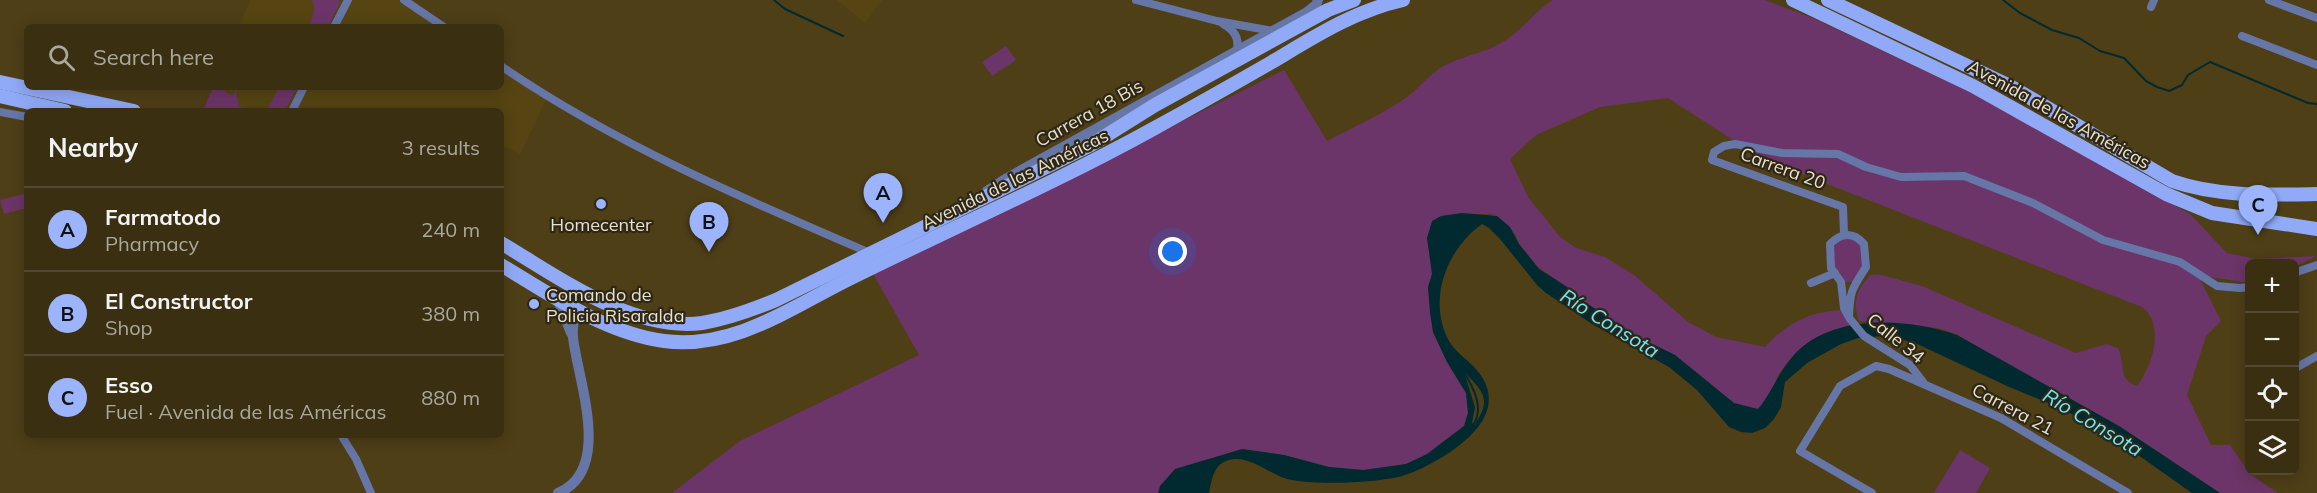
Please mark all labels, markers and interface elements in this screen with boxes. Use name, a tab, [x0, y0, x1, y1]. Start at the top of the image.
search box	[24, 24, 504, 90]
icon: search	[45, 41, 78, 74]
text: Search here	[93, 43, 214, 71]
street label: Avenida de las Américas	[1964, 54, 2154, 174]
street label: Carrera 18 Bis	[1031, 74, 1147, 152]
street label: Avenida de las Américas	[918, 124, 1112, 234]
text: Nearby	[48, 131, 138, 164]
text: 3 results	[402, 135, 480, 160]
street label: Carrera 20	[1737, 142, 1829, 194]
pin: A	[864, 174, 902, 223]
pin: C	[2238, 186, 2278, 235]
marker: Homecenter	[594, 197, 608, 211]
pin: B	[690, 202, 728, 252]
text: Farmatodo	[105, 203, 221, 231]
place label: Homecenter	[550, 213, 652, 236]
text: A	[60, 217, 75, 242]
text: 240 m	[421, 217, 480, 242]
text: Pharmacy	[105, 231, 199, 256]
your location	[1158, 237, 1187, 266]
map controls	[2245, 259, 2299, 475]
button: +	[2245, 259, 2299, 313]
place label: Comando de Policia Risaralda	[546, 283, 684, 327]
water label: Río Consota	[1556, 283, 1664, 363]
text: El Constructor	[105, 287, 253, 315]
marker: Comando de Policia Risaralda	[527, 297, 541, 311]
text: B	[61, 301, 74, 326]
text: 380 m	[421, 301, 480, 326]
street label: Calle 34	[1863, 308, 1930, 368]
button: −	[2245, 313, 2299, 367]
text: Shop	[105, 315, 153, 340]
button: locate	[2245, 367, 2299, 421]
text: Esso	[105, 371, 153, 399]
street label: Carrera 21	[1968, 378, 2058, 440]
water label: Río Consota	[2039, 383, 2147, 461]
text: C	[61, 385, 74, 410]
text: 880 m	[421, 385, 480, 410]
text: Fuel · Avenida de las Américas	[105, 399, 386, 424]
button: layers	[2245, 421, 2299, 475]

